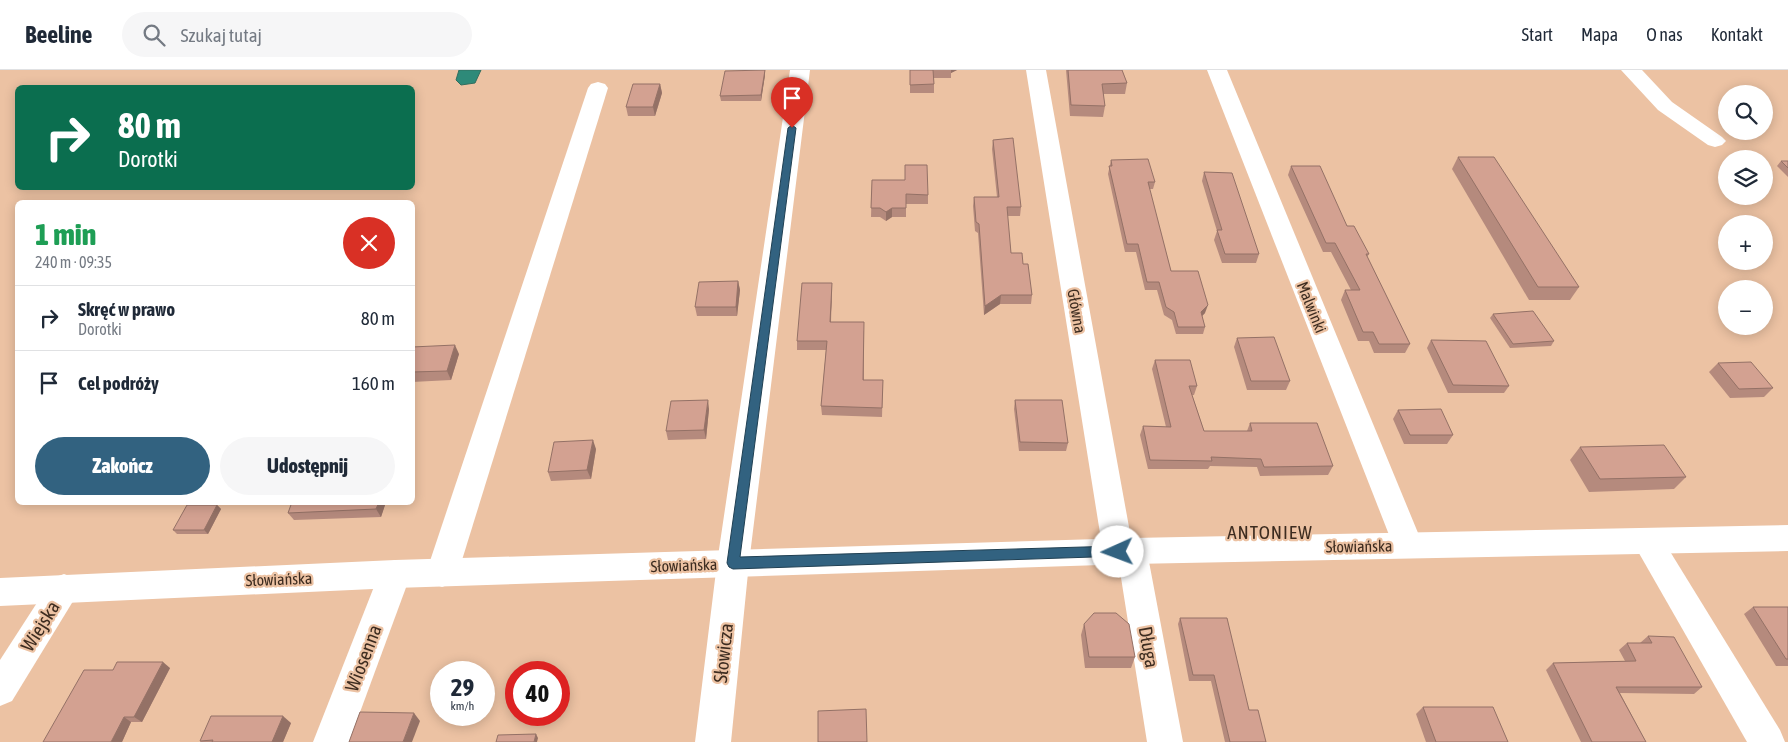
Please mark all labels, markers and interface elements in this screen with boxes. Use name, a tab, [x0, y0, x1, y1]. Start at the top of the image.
search box	[122, 12, 472, 57]
text: Beeline	[25, 21, 92, 48]
icon: search	[140, 21, 168, 49]
text: Szukaj tutaj	[180, 24, 262, 46]
text: Start	[1521, 24, 1553, 45]
text: Mapa	[1581, 24, 1618, 45]
text: O nas	[1646, 24, 1683, 45]
text: Kontakt	[1711, 24, 1763, 45]
pin	[771, 77, 813, 128]
icon: arrive	[778, 84, 806, 112]
map controls	[1718, 85, 1773, 335]
button: search	[1718, 85, 1773, 140]
icon: right	[35, 105, 100, 170]
text: 80 m	[118, 105, 181, 145]
text: Dorotki	[118, 146, 178, 172]
button: layers	[1718, 150, 1773, 205]
button: +	[1718, 215, 1773, 270]
text: 1 min	[35, 217, 96, 251]
button: close	[343, 217, 395, 269]
text: 240 m · 09:35	[35, 253, 112, 271]
street label: Malwinki	[1294, 279, 1330, 335]
button: −	[1718, 280, 1773, 335]
street label: Główna	[1064, 287, 1090, 335]
text: Skręć w prawo	[78, 298, 175, 320]
icon: right	[35, 304, 63, 332]
text: 80 m	[361, 307, 395, 329]
text: Dorotki	[78, 320, 122, 338]
icon: arrive	[35, 369, 63, 397]
text: Cel podróży	[78, 372, 159, 394]
text: 160 m	[352, 372, 395, 394]
button: Zakończ	[35, 437, 210, 495]
button: Udostępnij	[220, 437, 395, 495]
district label: ANTONIEW	[1227, 521, 1313, 543]
position arrow	[1091, 525, 1143, 577]
street label: Słowiańska	[1325, 536, 1393, 556]
street label: Słowiańska	[650, 555, 718, 575]
street label: Słowiańska	[245, 569, 313, 589]
street label: Wiejska	[16, 597, 64, 655]
street label: Wiosenna	[340, 622, 386, 694]
street label: Słowicza	[709, 622, 737, 684]
street label: Długa	[1135, 625, 1163, 669]
speed limit sign: 40	[505, 661, 570, 726]
text: 29	[451, 673, 474, 701]
text: km/h	[451, 699, 474, 713]

